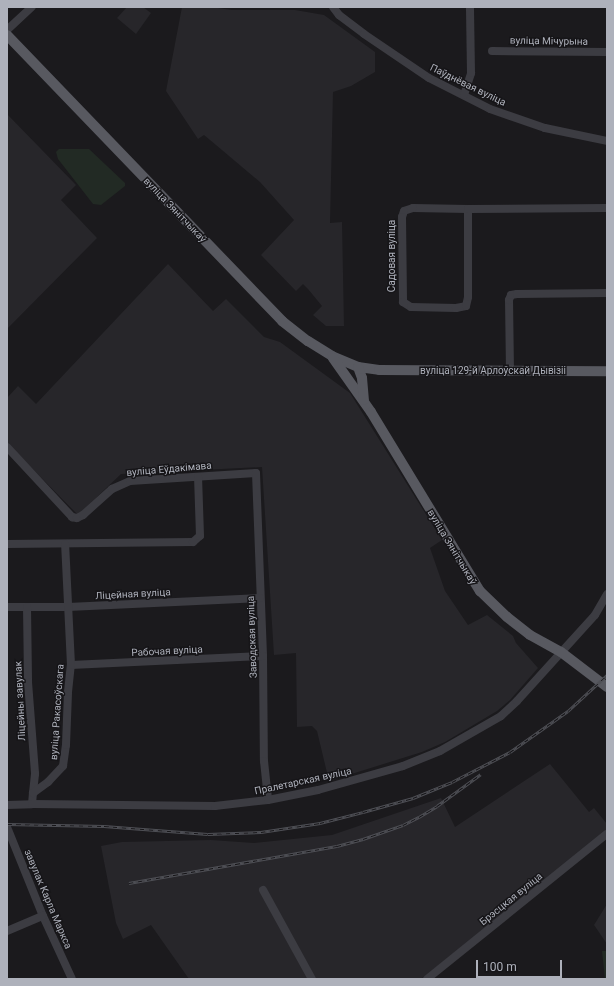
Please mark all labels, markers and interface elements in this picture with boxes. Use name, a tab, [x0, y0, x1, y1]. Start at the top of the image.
street label: вуліца Мічурына	[510, 34, 588, 48]
street label: Паўднёвая вуліца	[428, 61, 508, 109]
street label: вуліца Зянітчыкаў	[141, 175, 209, 245]
street label: Садовая вуліца	[386, 220, 398, 292]
street label: вуліца 129-й Арлоўскай Дывізіі	[420, 365, 566, 377]
street label: вуліца Еўдакімава	[126, 459, 212, 479]
street label: вуліца Зянітчыкаў	[425, 507, 479, 587]
street label: Ліцейная вуліца	[95, 586, 171, 602]
street label: Заводская вуліца	[245, 596, 259, 678]
street label: Рабочая вуліца	[131, 643, 203, 659]
street label: Ліцейны завулак	[12, 661, 28, 741]
street label: вуліца Ракасоўскага	[48, 664, 66, 760]
street label: Пралетарская вуліца	[253, 765, 353, 797]
street label: завулак Карла Маркса	[22, 848, 74, 950]
street label: Брэсцкая вуліца	[477, 870, 545, 928]
scale bar	[478, 952, 564, 978]
text: 100 m	[483, 960, 517, 974]

